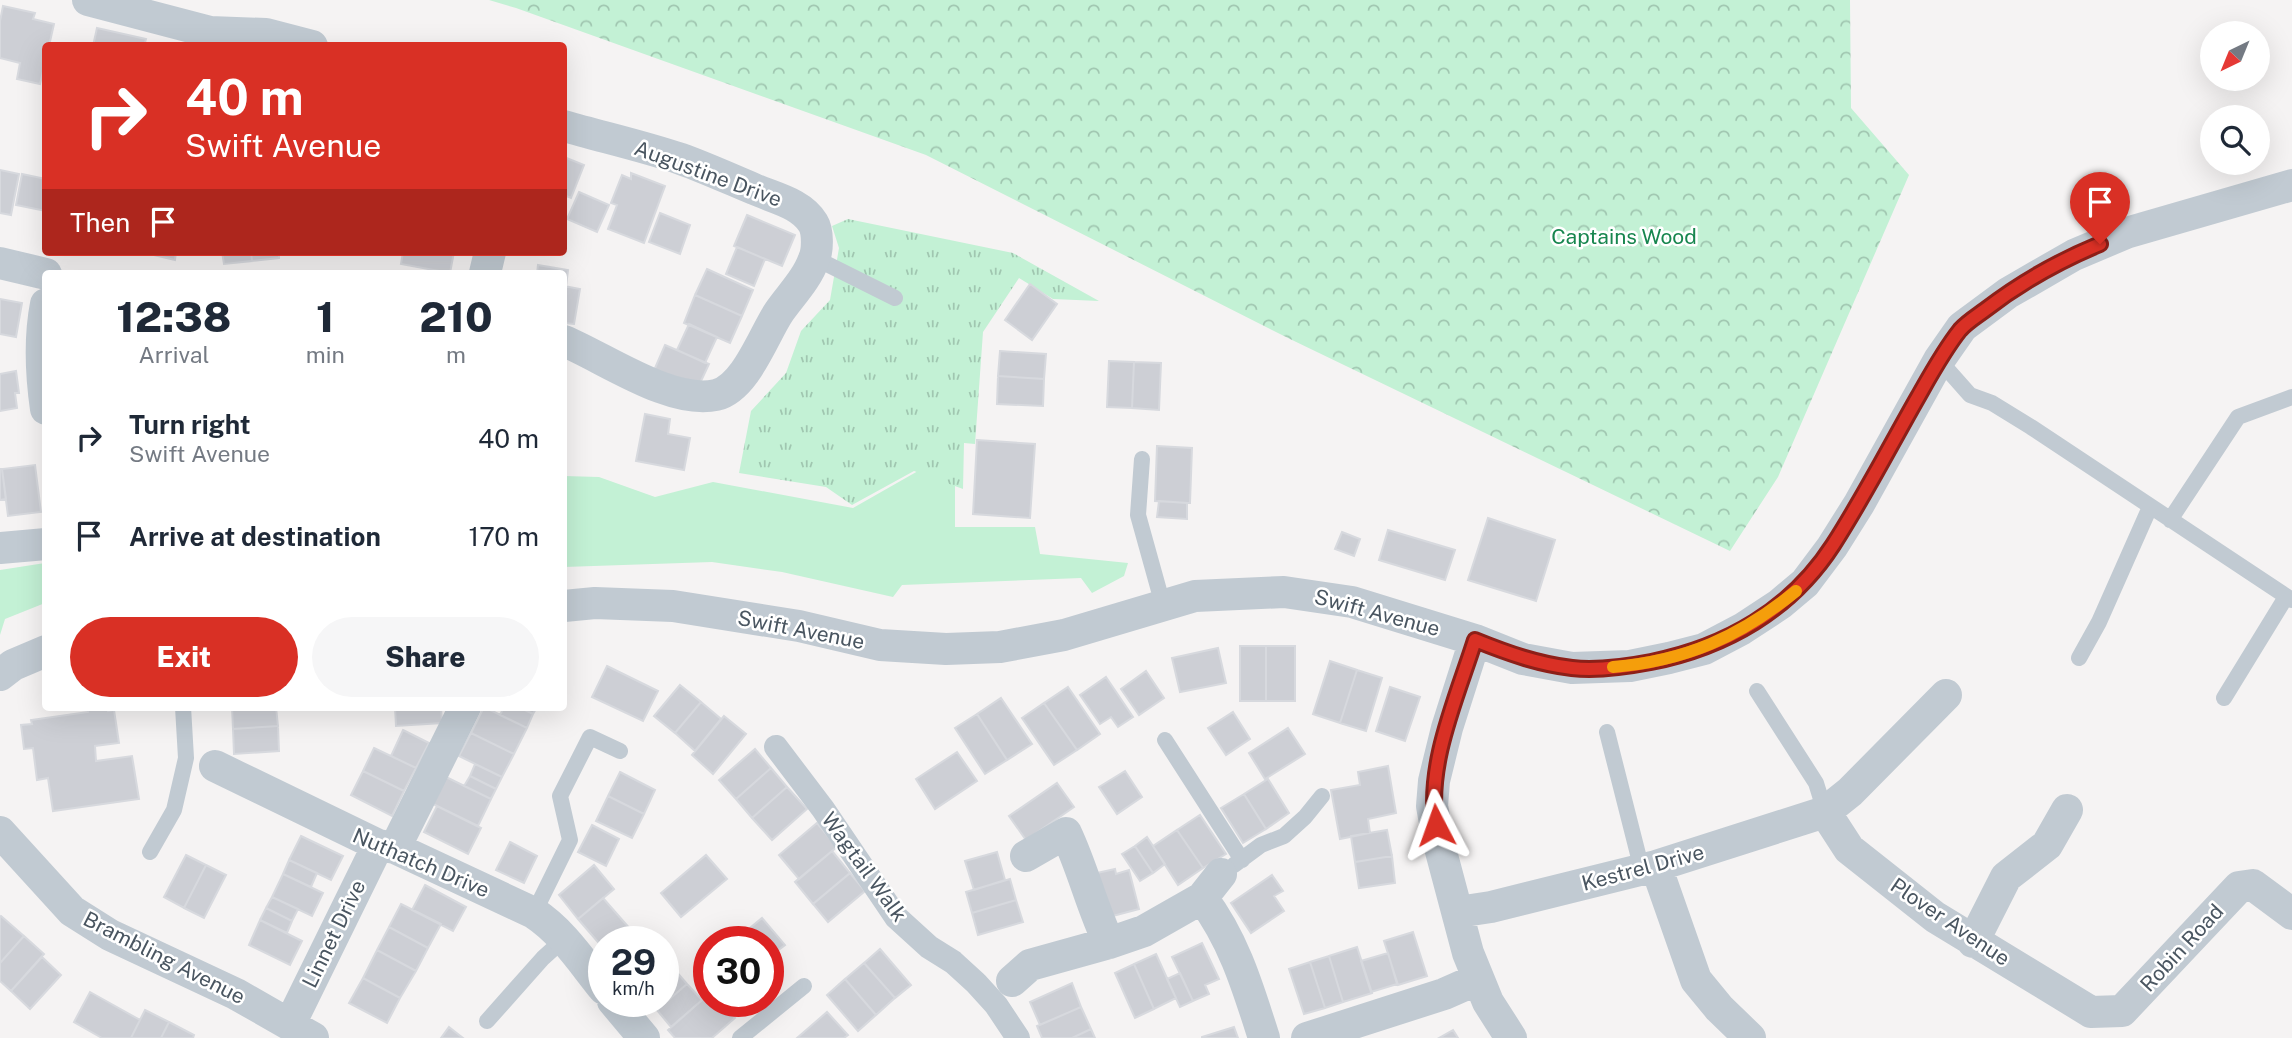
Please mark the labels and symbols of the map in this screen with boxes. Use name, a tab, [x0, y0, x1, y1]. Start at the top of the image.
north arrow	[2200, 21, 2270, 91]
street label: Augustine Drive	[631, 135, 785, 212]
pin	[2070, 172, 2130, 244]
park label: Captains Wood	[1551, 224, 1697, 249]
street label: Swift Avenue	[1312, 584, 1443, 641]
street label: Swift Avenue	[735, 605, 867, 654]
position arrow	[1399, 788, 1473, 862]
street label: Wagtail Walk	[816, 807, 912, 926]
street label: Nuthatch Drive	[349, 823, 493, 903]
street label: Kestrel Drive	[1579, 839, 1707, 896]
street label: Plover Avenue	[1886, 872, 2015, 971]
street label: Linnet Drive	[297, 876, 370, 992]
street label: Robin Road	[2135, 899, 2228, 997]
street label: Brambling Avenue	[79, 906, 249, 1009]
speed limit sign: 30	[693, 926, 784, 1017]

